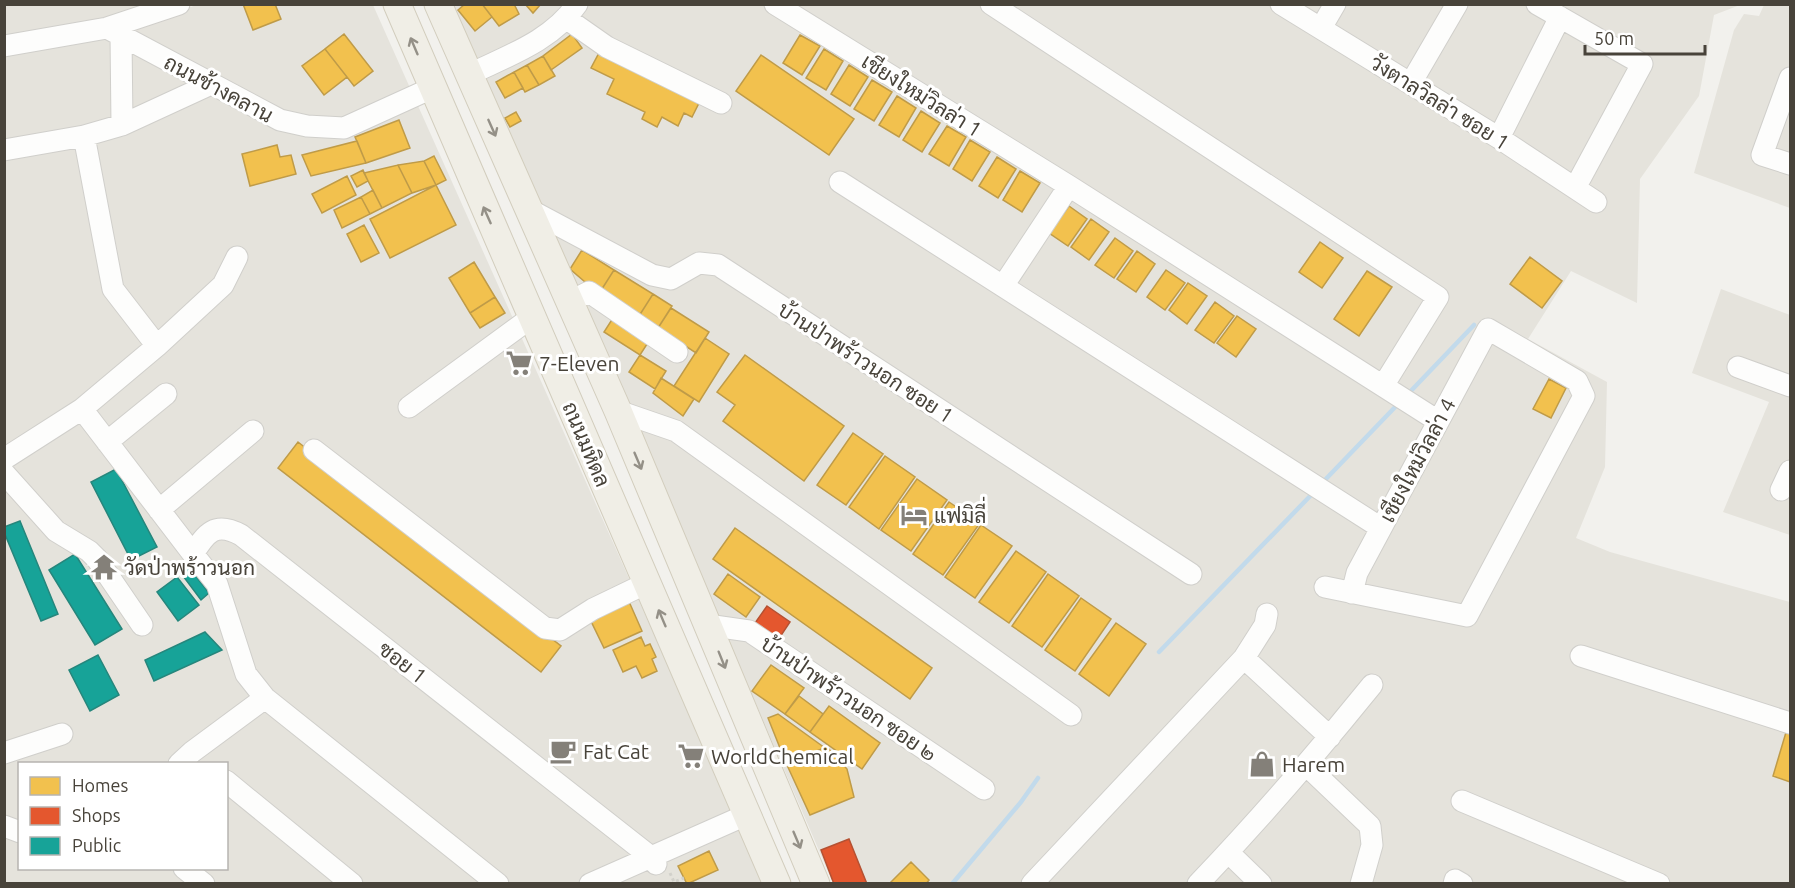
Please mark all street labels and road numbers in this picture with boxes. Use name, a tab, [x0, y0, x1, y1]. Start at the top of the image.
street label: ถนนช้างคลาน	[160, 49, 278, 127]
street label: เชียงใหม่วิลล่า 1	[858, 49, 986, 141]
street label: วังตาลวิลล่า ซอย 1	[1366, 50, 1514, 154]
street label: บ้านป่าพร้าวนอก ซอย 1	[774, 296, 958, 428]
street label: เชียงใหม่วิลล่า 4	[1374, 394, 1460, 526]
street label: ถนนมหิดล	[558, 398, 616, 490]
street label: บ้านป่าพร้าวนอก ซอย ๒	[757, 630, 941, 766]
street label: ซอย 1	[374, 636, 432, 688]

